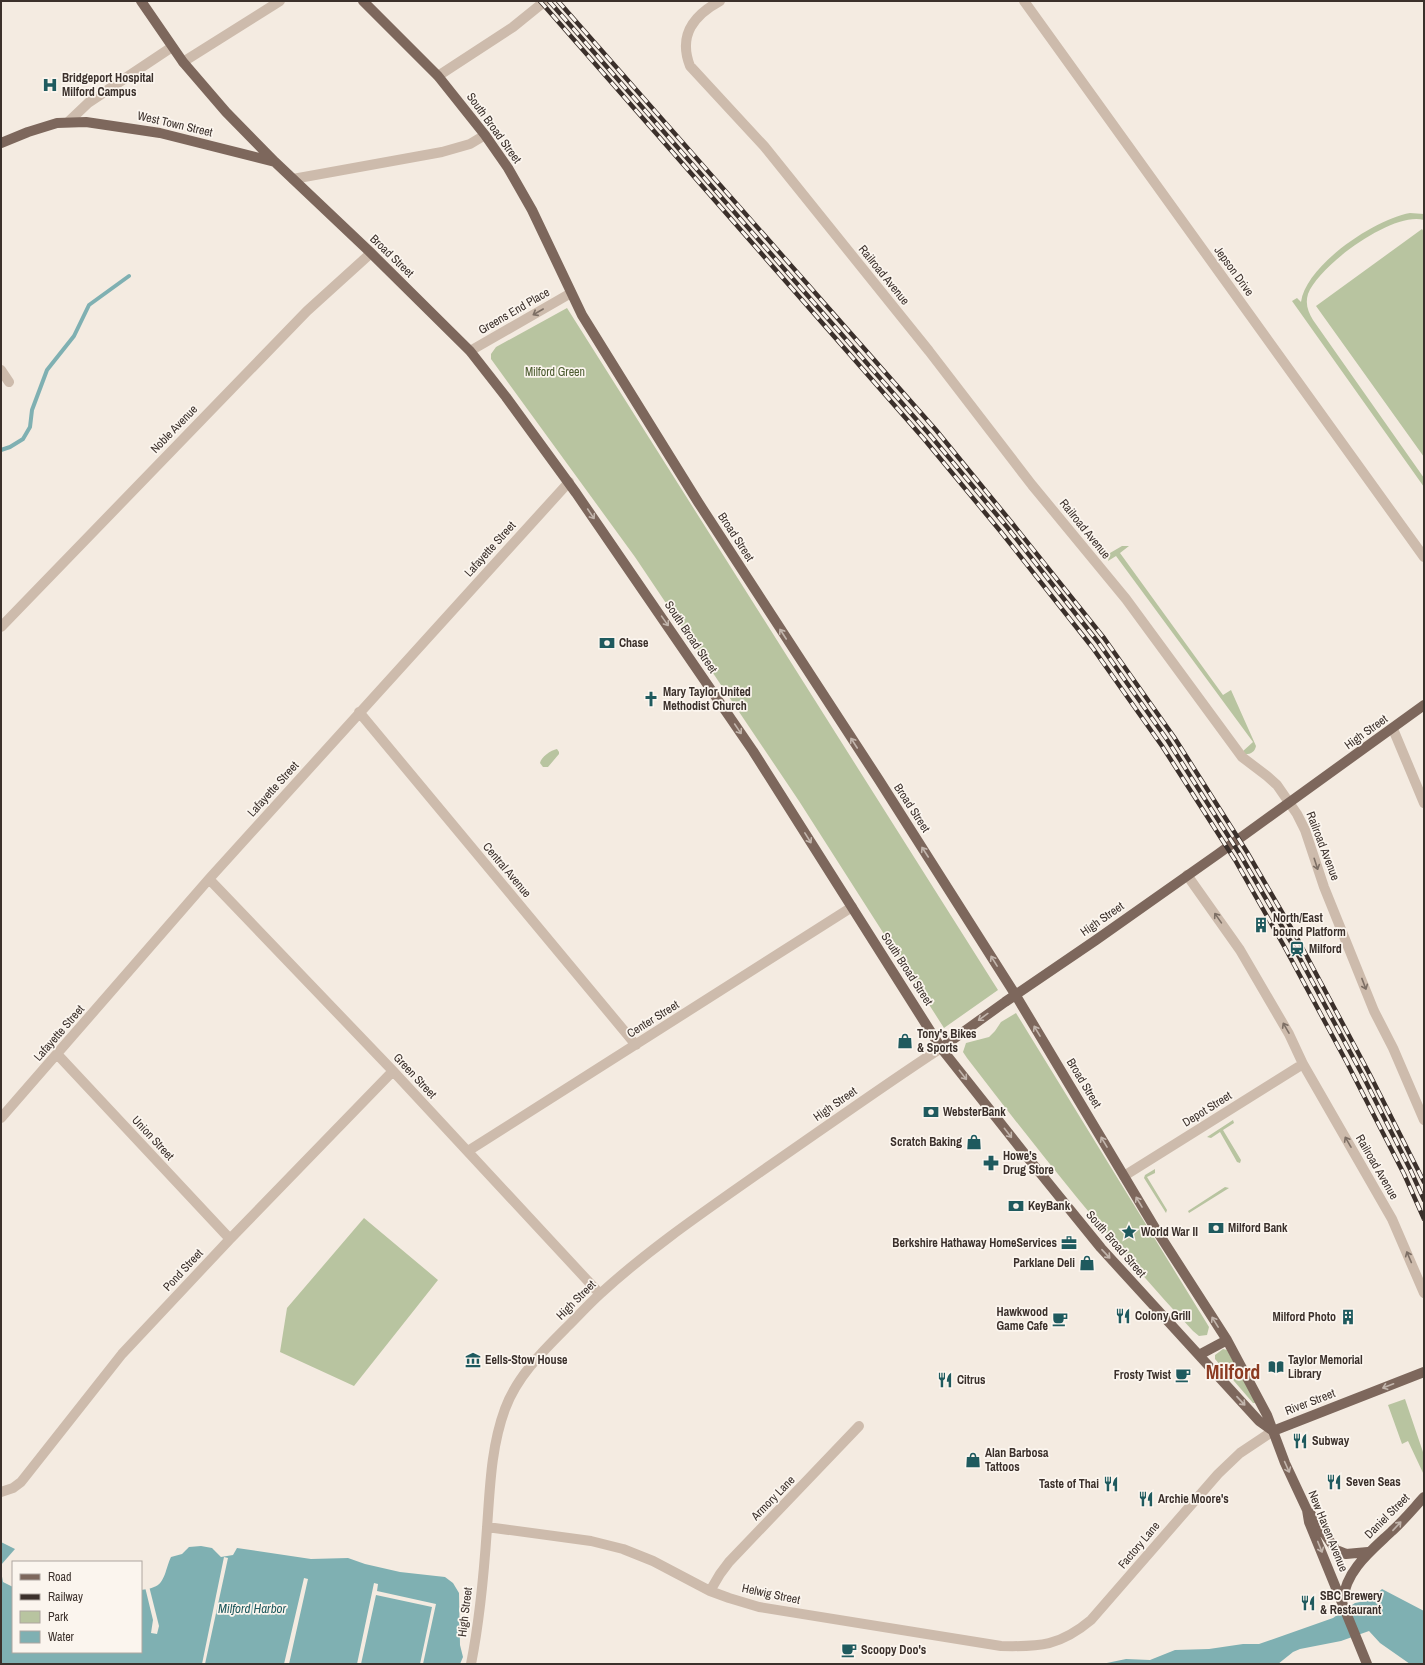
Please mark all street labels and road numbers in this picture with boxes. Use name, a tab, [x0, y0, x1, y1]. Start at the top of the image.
street label: South Broad Street	[463, 89, 525, 167]
street label: West Town Street	[136, 108, 214, 140]
street label: Broad Street	[367, 231, 418, 281]
street label: Railroad Avenue	[855, 242, 913, 308]
street label: Jepson Drive	[1210, 243, 1258, 299]
street label: Greens End Place	[475, 284, 553, 338]
street label: Noble Avenue	[147, 401, 201, 457]
street label: Railroad Avenue	[1056, 496, 1114, 562]
street label: Broad Street	[714, 509, 758, 565]
street label: Lafayette Street	[461, 518, 519, 580]
street label: South Broad Street	[661, 598, 721, 676]
street label: High Street	[1341, 711, 1391, 753]
street label: Lafayette Street	[244, 758, 302, 820]
street label: Broad Street	[890, 780, 934, 836]
street label: Railroad Avenue	[1303, 809, 1343, 883]
street label: Central Avenue	[479, 839, 535, 901]
street label: High Street	[1077, 898, 1127, 940]
street label: South Broad Street	[877, 930, 937, 1009]
street label: Center Street	[624, 997, 682, 1041]
street label: Lafayette Street	[30, 1001, 88, 1064]
street label: Green Street	[390, 1050, 440, 1102]
street label: Broad Street	[1063, 1055, 1105, 1111]
street label: High Street	[810, 1083, 860, 1125]
street label: Depot Street	[1179, 1087, 1235, 1130]
street label: Union Street	[128, 1112, 178, 1164]
street label: Railroad Avenue	[1352, 1132, 1402, 1202]
street label: South Broad Street	[1083, 1207, 1150, 1281]
street label: Pond Street	[159, 1245, 207, 1294]
street label: High Street	[553, 1277, 599, 1323]
street label: River Street	[1283, 1385, 1338, 1419]
street label: Armory Lane	[747, 1472, 798, 1525]
street label: New Haven Avenue	[1304, 1488, 1352, 1574]
street label: Daniel Street	[1361, 1490, 1413, 1542]
street label: Factory Lane	[1115, 1518, 1163, 1572]
street label: Helwig Street	[740, 1580, 802, 1608]
street label: High Street	[454, 1586, 476, 1638]

